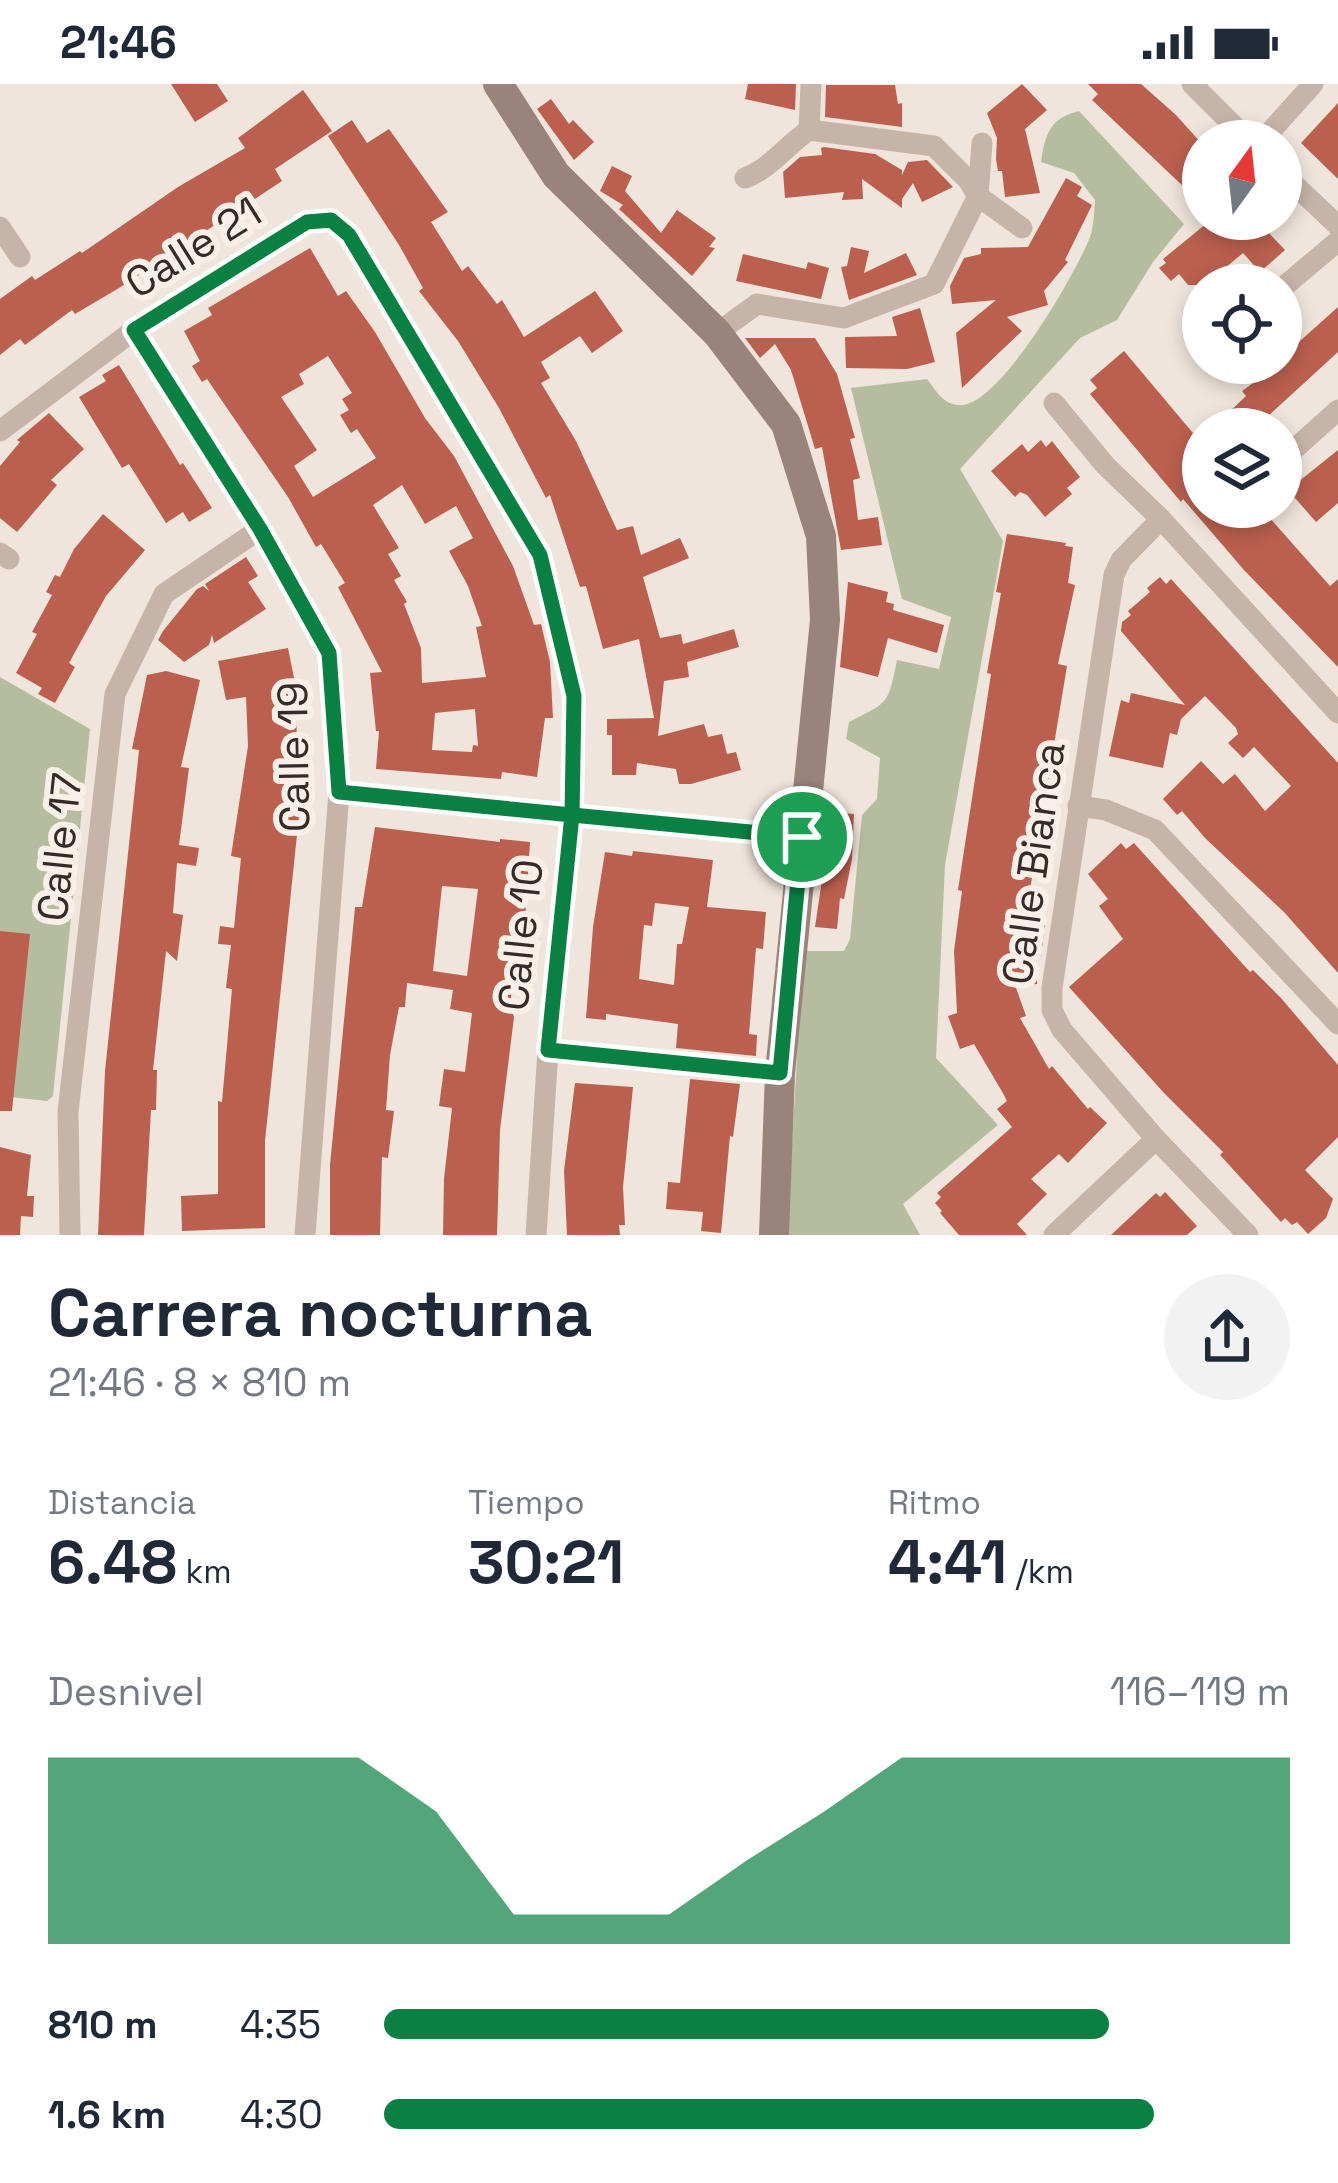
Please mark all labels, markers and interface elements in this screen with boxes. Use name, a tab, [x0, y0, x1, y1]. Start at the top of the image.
text: 21:46	[60, 14, 177, 71]
north arrow	[1182, 120, 1302, 240]
map controls	[1182, 120, 1302, 528]
street label: Calle 21	[116, 185, 271, 310]
button: locate	[1182, 264, 1302, 384]
button: layers	[1182, 408, 1302, 528]
street label: Calle 19	[266, 681, 321, 833]
street label: Calle Bianca	[990, 738, 1077, 988]
street label: Calle 17	[25, 770, 94, 924]
pin	[751, 786, 853, 888]
icon: arrive	[769, 804, 835, 870]
street label: Calle 10	[486, 857, 555, 1013]
text: Carrera nocturna	[48, 1271, 592, 1355]
button: share	[1164, 1274, 1290, 1400]
text: 21:46 · 8 × 810 m	[48, 1358, 351, 1407]
text: Distancia	[48, 1482, 196, 1524]
text: Tiempo	[468, 1482, 585, 1524]
text: Ritmo	[888, 1482, 981, 1524]
text: 6.48	[48, 1524, 177, 1601]
text: 30:21	[468, 1524, 624, 1601]
text: 4:41	[888, 1524, 1007, 1601]
text: km	[177, 1551, 232, 1593]
text: /km	[1007, 1551, 1074, 1593]
text: Desnivel	[48, 1667, 204, 1716]
text: 116–119 m	[1110, 1667, 1290, 1716]
text: 810 m	[48, 2000, 158, 2049]
text: 4:35	[240, 2000, 321, 2049]
text: 1.6 km	[48, 2090, 166, 2139]
text: 4:30	[240, 2090, 323, 2139]

